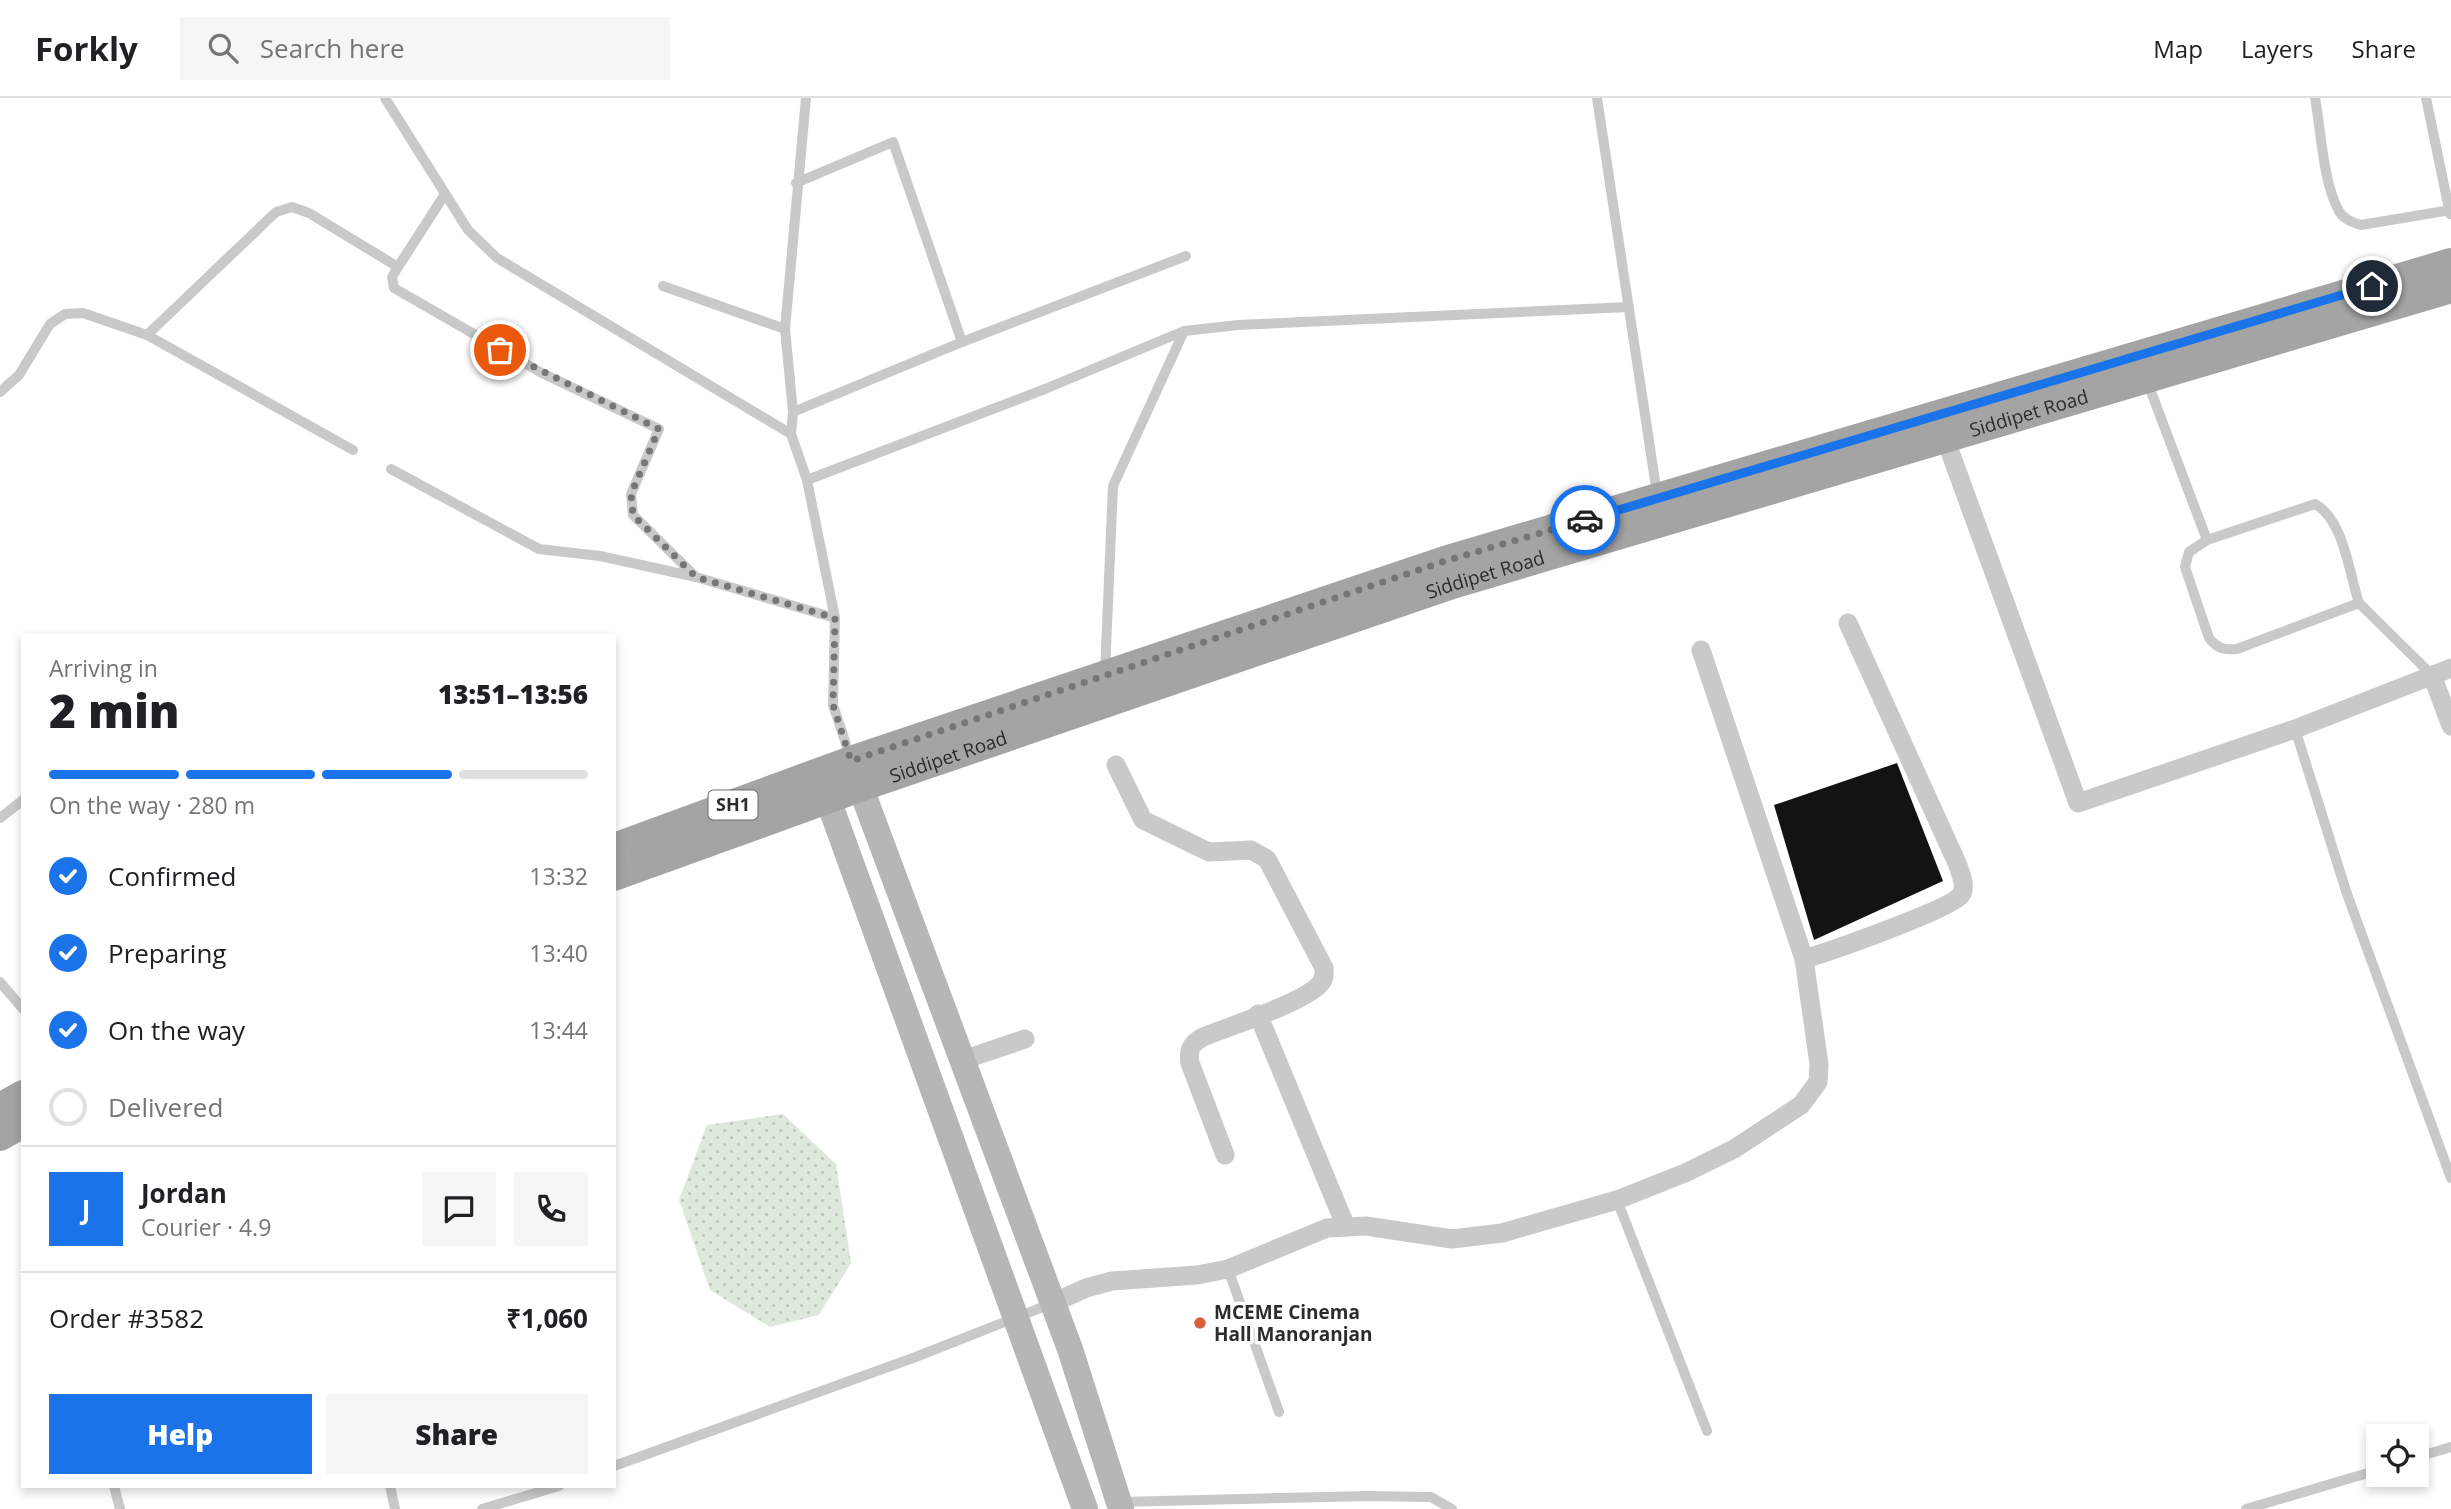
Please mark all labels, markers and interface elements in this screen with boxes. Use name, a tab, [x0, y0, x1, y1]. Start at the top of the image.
search box	[180, 17, 670, 80]
text: Forkly	[35, 26, 138, 71]
icon: search	[204, 29, 242, 67]
text: Search here	[260, 30, 405, 66]
text: Map	[2153, 32, 2203, 65]
text: Layers	[2241, 32, 2314, 65]
text: Share	[2352, 32, 2416, 65]
pin	[2342, 256, 2402, 316]
icon: home	[2353, 267, 2391, 305]
pin	[470, 320, 530, 380]
icon: bag	[481, 331, 519, 369]
street label: Siddipet Road	[1966, 383, 2091, 443]
courier	[1550, 485, 1620, 555]
icon: car	[1566, 501, 1604, 539]
street label: Siddipet Road	[1422, 544, 1548, 605]
text: Arriving in	[49, 652, 158, 684]
text: 13:51–13:56	[438, 676, 588, 712]
text: 2 min	[49, 679, 180, 741]
street label: Siddipet Road	[886, 725, 1011, 789]
text: On the way · 280 m	[49, 789, 255, 821]
road number: SH1	[708, 790, 758, 820]
icon: check	[49, 857, 87, 895]
text: Confirmed	[108, 858, 236, 894]
text: 13:32	[529, 860, 588, 892]
icon: check	[49, 934, 87, 972]
text: Preparing	[108, 935, 226, 971]
text: 13:40	[529, 937, 588, 969]
icon: check	[49, 1011, 87, 1049]
text: On the way	[108, 1012, 245, 1048]
text: 13:44	[529, 1014, 588, 1046]
text: Delivered	[108, 1089, 223, 1125]
button: chat	[422, 1172, 496, 1246]
button: phone	[514, 1172, 588, 1246]
text: Jordan	[141, 1175, 227, 1211]
text: J	[82, 1191, 90, 1227]
text: Courier · 4.9	[141, 1211, 271, 1243]
place label: MCEME Cinema Hall Manoranjan	[1214, 1299, 1373, 1347]
text: Order #3582	[49, 1300, 204, 1336]
text: ₹1,060	[506, 1300, 588, 1336]
marker: MCEME Cinema Hall Manoranjan	[1192, 1315, 1208, 1331]
button: Help	[49, 1394, 312, 1474]
button: Share	[326, 1394, 588, 1474]
map controls	[2366, 1424, 2429, 1487]
button: locate	[2366, 1424, 2429, 1487]

